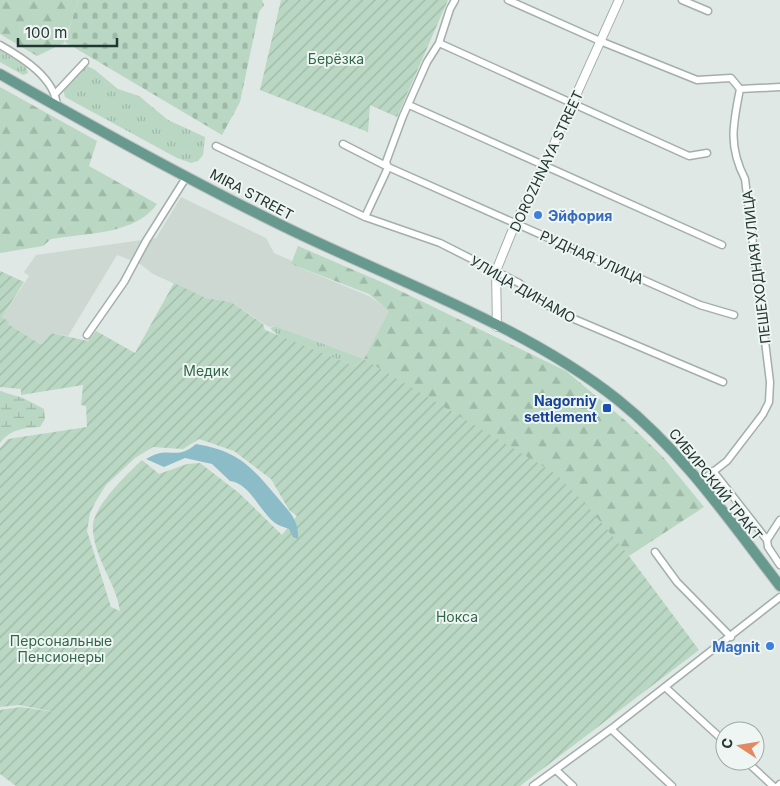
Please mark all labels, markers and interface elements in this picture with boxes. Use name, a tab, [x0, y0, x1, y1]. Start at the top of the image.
scale bar	[18, 15, 116, 47]
text: 100 m	[25, 23, 67, 42]
park label: Берёзка	[308, 50, 364, 67]
street label: DOROZHNAYA STREET	[506, 88, 586, 234]
street label: MIRA STREET	[207, 165, 297, 223]
street label: ПЕШЕХОДНАЯ УЛИЦА	[738, 189, 774, 345]
place label: Эйфория	[548, 207, 612, 224]
marker: Эйфория	[532, 209, 544, 221]
street label: РУДНАЯ УЛИЦА	[537, 226, 647, 288]
street label: УЛИЦА ДИНАМО	[467, 252, 579, 326]
park label: Медик	[183, 362, 229, 379]
place label: Nagorniy settlement	[524, 392, 598, 425]
marker: Nagorniy settlement	[601, 402, 613, 414]
street label: СИБИРСКИЙ ТРАКТ	[666, 424, 767, 543]
park label: Нокса	[436, 608, 478, 625]
park label: Персональные Пенсионеры	[10, 632, 112, 665]
place label: Magnit	[712, 638, 760, 655]
marker: Magnit	[764, 640, 776, 652]
north arrow	[715, 721, 765, 771]
text: С	[717, 736, 736, 750]

